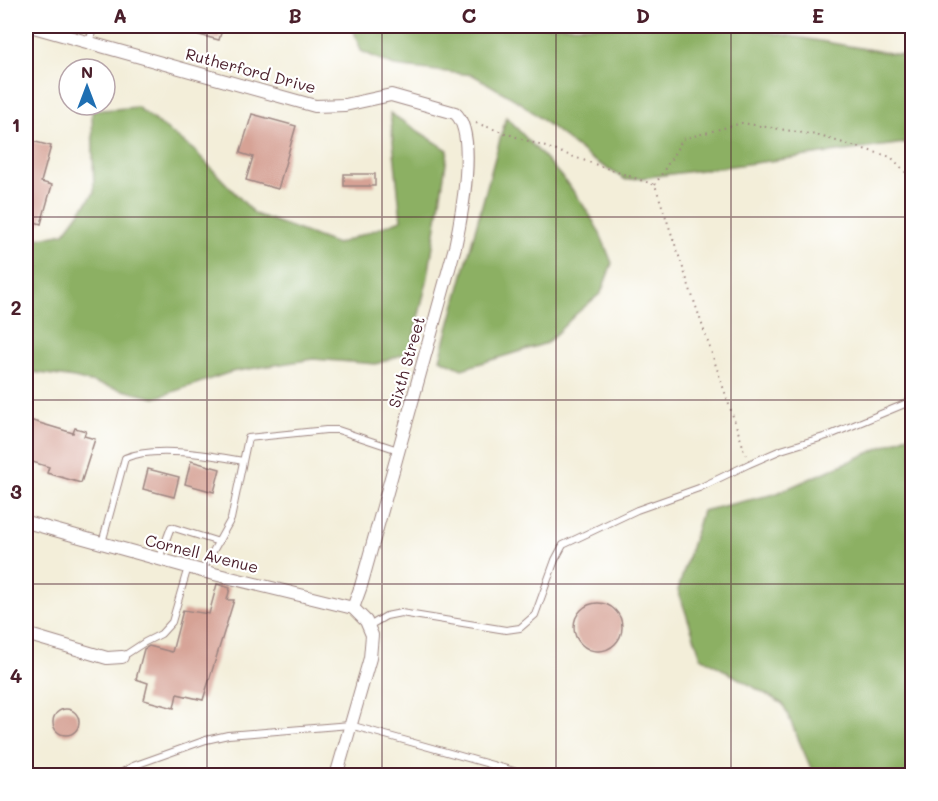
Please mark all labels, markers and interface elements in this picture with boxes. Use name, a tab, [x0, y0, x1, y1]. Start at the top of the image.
text: A	[113, 2, 127, 28]
text: B	[288, 2, 302, 28]
text: C	[462, 2, 477, 28]
text: D	[636, 2, 650, 28]
text: E	[812, 2, 824, 28]
street label: Rutherford Drive	[183, 42, 319, 98]
north arrow	[57, 57, 117, 117]
text: N	[81, 61, 93, 82]
text: 1	[12, 111, 20, 137]
text: 2	[10, 294, 22, 320]
street label: Sixth Street	[383, 314, 429, 410]
text: 3	[10, 478, 22, 504]
street label: Cornell Avenue	[143, 529, 261, 577]
text: 4	[10, 662, 23, 688]

